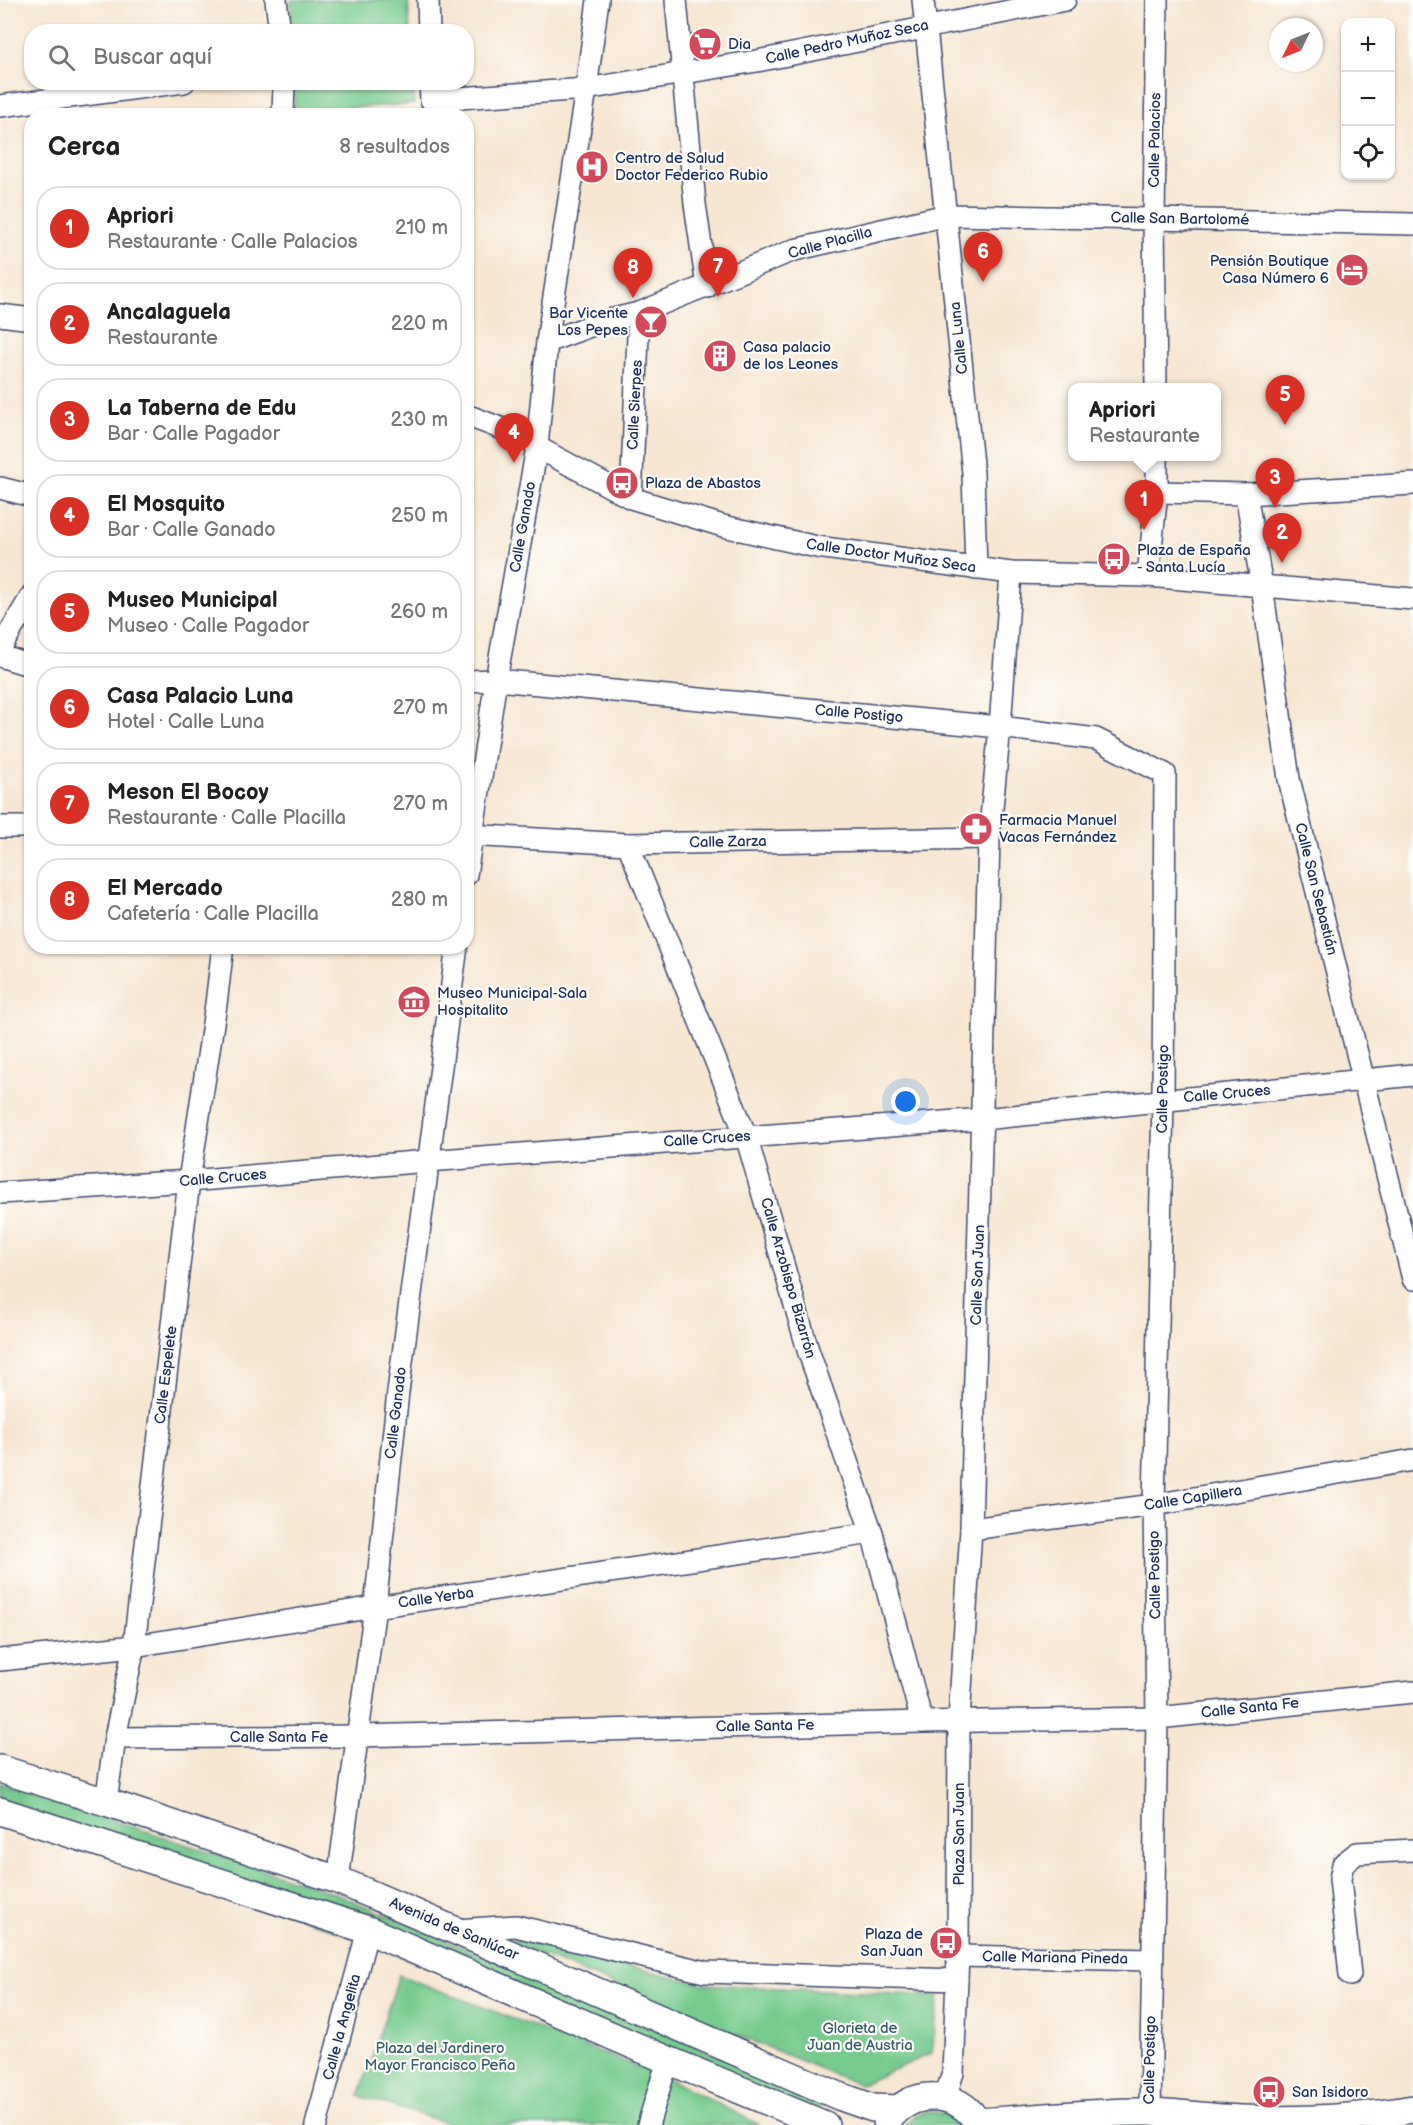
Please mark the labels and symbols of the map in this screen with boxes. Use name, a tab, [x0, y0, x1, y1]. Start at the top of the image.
street label: Calle Pedro Muñoz Seca	[764, 15, 930, 69]
north arrow	[1269, 18, 1323, 72]
supermarket icon: Dia	[687, 26, 723, 62]
place label: Dia	[728, 35, 751, 54]
street label: Calle Palacios	[1145, 92, 1165, 188]
hospital icon: Centro de Salud Doctor Federico Rubio	[574, 149, 610, 185]
place label: Centro de Salud Doctor Federico Rubio	[615, 149, 768, 185]
street label: Calle San Bartolomé	[1111, 208, 1249, 230]
street label: Calle Placilla	[786, 223, 874, 263]
pin: 6	[964, 232, 1002, 282]
pin: 8	[614, 248, 652, 298]
pin: 7	[698, 248, 738, 297]
place label: Pensión Boutique Casa Número 6	[1210, 252, 1329, 288]
hotel icon: Pensión Boutique Casa Número 6	[1334, 252, 1370, 288]
street label: Calle Luna	[946, 301, 972, 375]
place label: Bar Vicente Los Pepes	[549, 304, 629, 340]
bar icon: Bar Vicente Los Pepes	[633, 304, 669, 340]
building icon: Casa palacio de los Leones	[702, 338, 738, 374]
place label: Casa palacio de los Leones	[743, 338, 839, 374]
street label: Calle Sierpes	[623, 359, 647, 451]
pin: 5	[1266, 376, 1304, 425]
pin: 4	[494, 414, 534, 463]
pin: 3	[1256, 458, 1294, 508]
bus stop icon: Plaza de Abastos	[604, 465, 640, 501]
place label: Plaza de Abastos	[645, 474, 761, 493]
street label: Calle Ganado	[506, 480, 540, 574]
pin: 1	[1124, 480, 1164, 530]
pin: 2	[1262, 514, 1302, 563]
street label: Calle Doctor Muñoz Seca	[805, 535, 977, 577]
bus stop icon: Plaza de España - Santa Lucía	[1096, 541, 1132, 577]
place label: Plaza de España - Santa Lucía	[1137, 541, 1251, 577]
street label: Calle Postigo	[814, 701, 904, 727]
pharmacy icon: Farmacia Manuel Vacas Fernández	[958, 811, 994, 847]
place label: Farmacia Manuel Vacas Fernández	[999, 811, 1117, 847]
street label: Calle San Sebastián	[1290, 821, 1342, 957]
street label: Calle Zarza	[689, 832, 767, 852]
museum icon: Museo Municipal-Sala Hospitalito	[396, 984, 432, 1020]
place label: Museo Municipal-Sala Hospitalito	[437, 984, 587, 1020]
street label: Calle Postigo	[1153, 1044, 1173, 1134]
street label: Calle Cruces	[1183, 1081, 1272, 1107]
your location	[891, 1087, 920, 1116]
street label: Calle Cruces	[663, 1126, 752, 1152]
street label: Calle Cruces	[179, 1165, 268, 1191]
street label: Calle Arzobispo Bizarrón	[756, 1195, 820, 1361]
street label: Calle San Juan	[967, 1224, 989, 1326]
street label: Calle Espelete	[151, 1325, 181, 1425]
street label: Calle Ganado	[381, 1366, 411, 1460]
street label: Calle Capillera	[1143, 1481, 1243, 1515]
street label: Calle Postigo	[1145, 1530, 1165, 1620]
street label: Calle Yerba	[397, 1583, 475, 1613]
street label: Calle Santa Fe	[1200, 1693, 1300, 1723]
street label: Calle Santa Fe	[716, 1716, 815, 1736]
street label: Calle Santa Fe	[230, 1728, 328, 1747]
street label: Plaza San Juan	[950, 1783, 969, 1885]
street label: Avenida de Sanlúcar	[387, 1893, 522, 1965]
place label: Plaza de San Juan	[861, 1925, 923, 1961]
bus stop icon: Plaza de San Juan	[928, 1925, 964, 1961]
street label: Calle Mariana Pineda	[982, 1947, 1128, 1969]
street label: Calle la Angelita	[319, 1972, 365, 2082]
street label: Calle Postigo	[1140, 2015, 1160, 2105]
park label: Glorieta de Juan de Austria	[807, 2019, 913, 2055]
park label: Plaza del Jardinero Mayor Francisco Peña	[365, 2039, 515, 2075]
bus stop icon: San Isidoro	[1251, 2074, 1287, 2110]
place label: San Isidoro	[1292, 2083, 1368, 2102]

